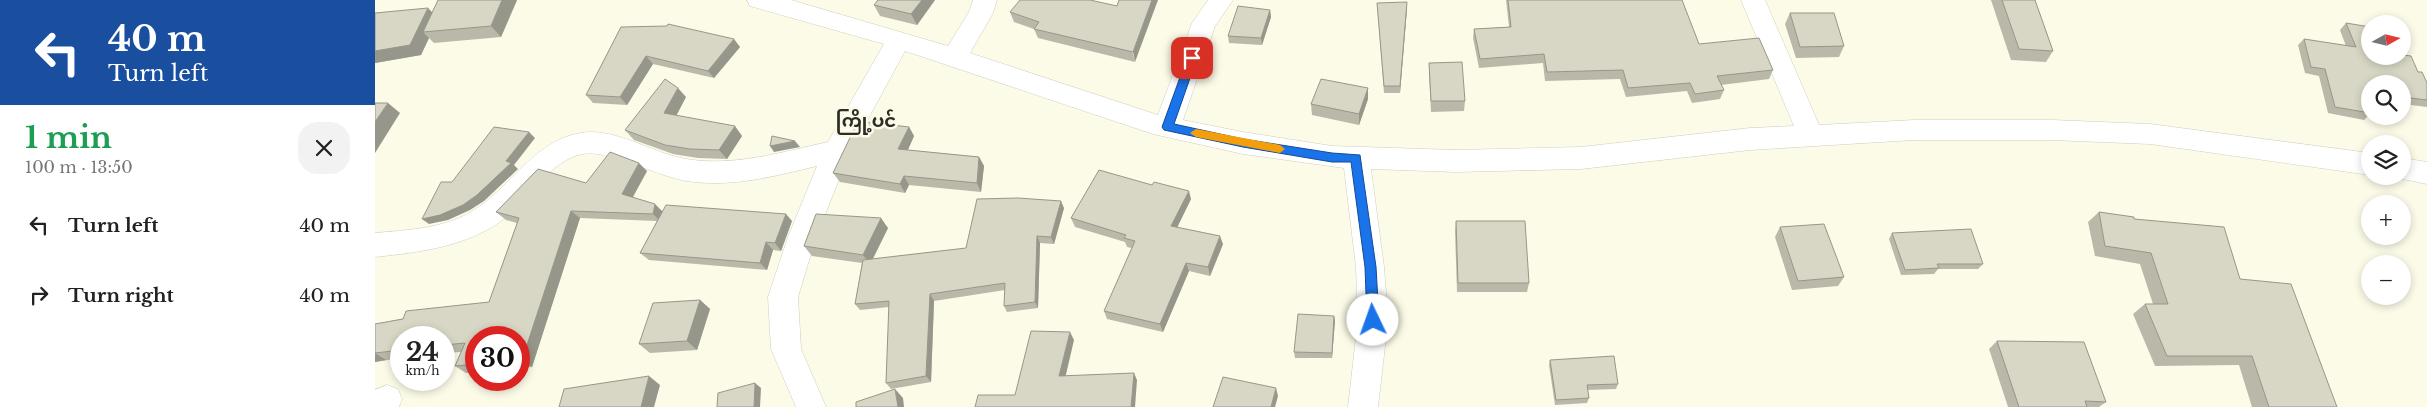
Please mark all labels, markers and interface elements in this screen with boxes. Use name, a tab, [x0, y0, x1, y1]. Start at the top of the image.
north arrow	[2361, 15, 2411, 65]
map controls	[2361, 15, 2411, 305]
text: 40 m	[108, 17, 206, 60]
icon: left	[25, 20, 90, 85]
pin	[1171, 37, 1213, 79]
icon: arrive	[1178, 44, 1206, 72]
text: Turn left	[108, 60, 208, 87]
button: search	[2361, 75, 2411, 125]
district label: ကြို့ပင်	[836, 109, 896, 135]
text: 1 min	[25, 119, 112, 156]
button: close	[298, 122, 350, 174]
button: layers	[2361, 135, 2411, 185]
text: 100 m · 13:50	[25, 157, 133, 177]
button: +	[2361, 195, 2411, 245]
icon: left	[25, 211, 53, 239]
text: Turn left	[68, 214, 159, 237]
text: 40 m	[299, 214, 350, 237]
button: −	[2361, 255, 2411, 305]
icon: right	[25, 281, 53, 309]
text: Turn right	[68, 284, 174, 307]
text: 40 m	[299, 284, 350, 307]
position arrow	[1346, 293, 1398, 345]
speed limit sign: 30	[465, 326, 530, 391]
text: 24	[406, 337, 439, 368]
text: km/h	[405, 363, 440, 378]

